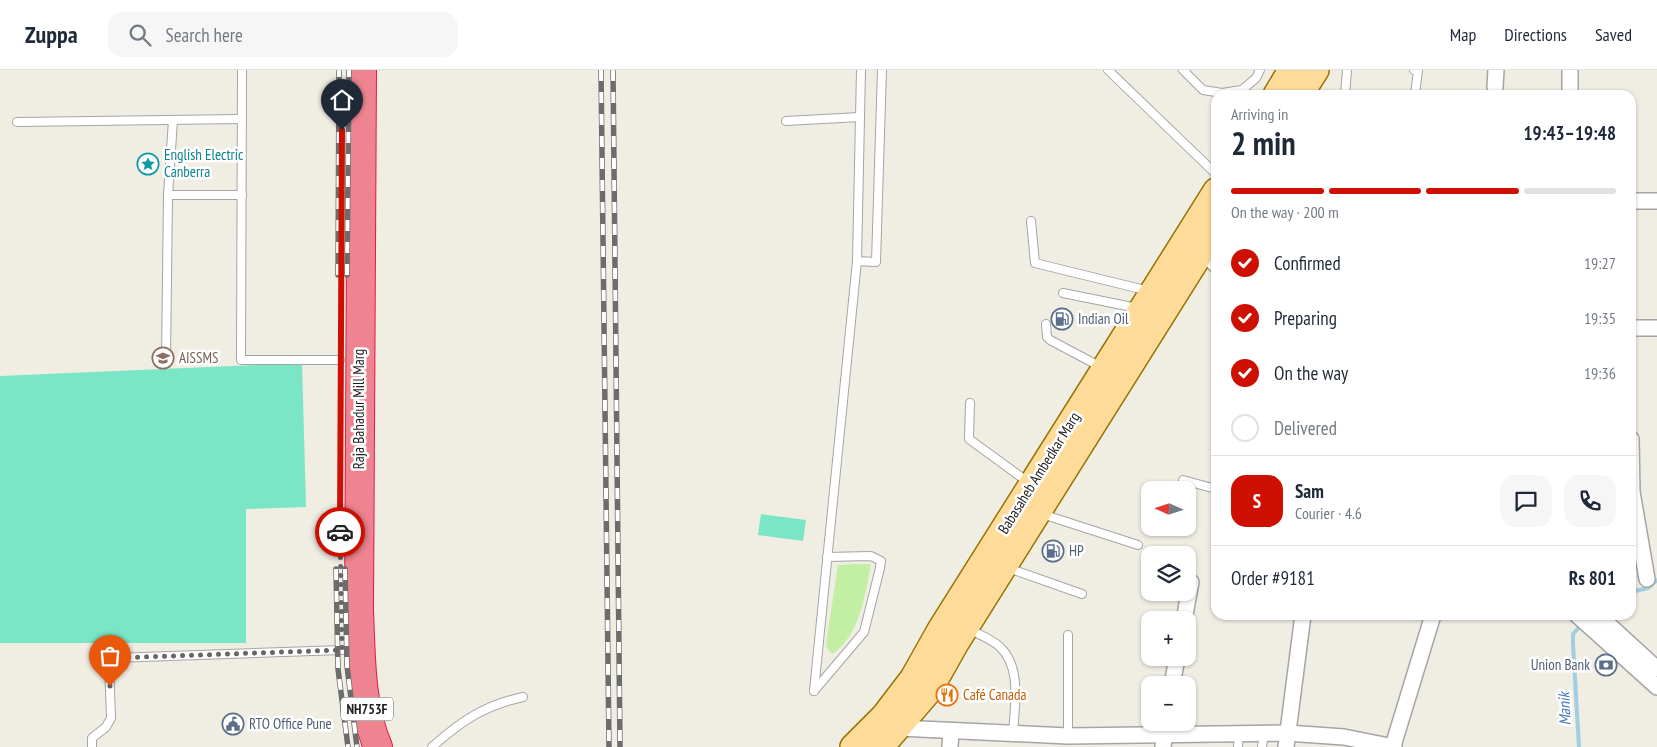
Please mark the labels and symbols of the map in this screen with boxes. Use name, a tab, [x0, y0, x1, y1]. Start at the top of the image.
pin	[321, 79, 363, 130]
place label: English Electric Canberra	[164, 145, 244, 181]
place icon: English Electric Canberra	[136, 152, 160, 176]
fuel station icon: Indian Oil	[1050, 307, 1074, 331]
place label: Indian Oil	[1078, 309, 1129, 328]
school or university icon: AISSMS	[151, 346, 175, 370]
place label: AISSMS	[179, 348, 218, 367]
street label: Raja Bahadur Mill Marg	[349, 349, 368, 469]
street label: Babasaheb Ambedkar Marg	[993, 408, 1084, 537]
north arrow	[1141, 481, 1196, 536]
courier	[315, 507, 365, 557]
fuel station icon: HP	[1041, 539, 1065, 563]
place label: HP	[1069, 541, 1084, 560]
pin	[89, 635, 131, 686]
bank icon: Union Bank	[1594, 653, 1618, 677]
place label: Union Bank	[1531, 655, 1590, 674]
restaurant icon: Café Canada	[935, 683, 959, 707]
place label: Café Canada	[963, 685, 1027, 704]
water label: Manik	[1553, 690, 1575, 726]
road number: NH753F	[341, 698, 393, 720]
public building icon: RTO Office Pune	[221, 712, 245, 736]
place label: RTO Office Pune	[249, 714, 332, 733]

